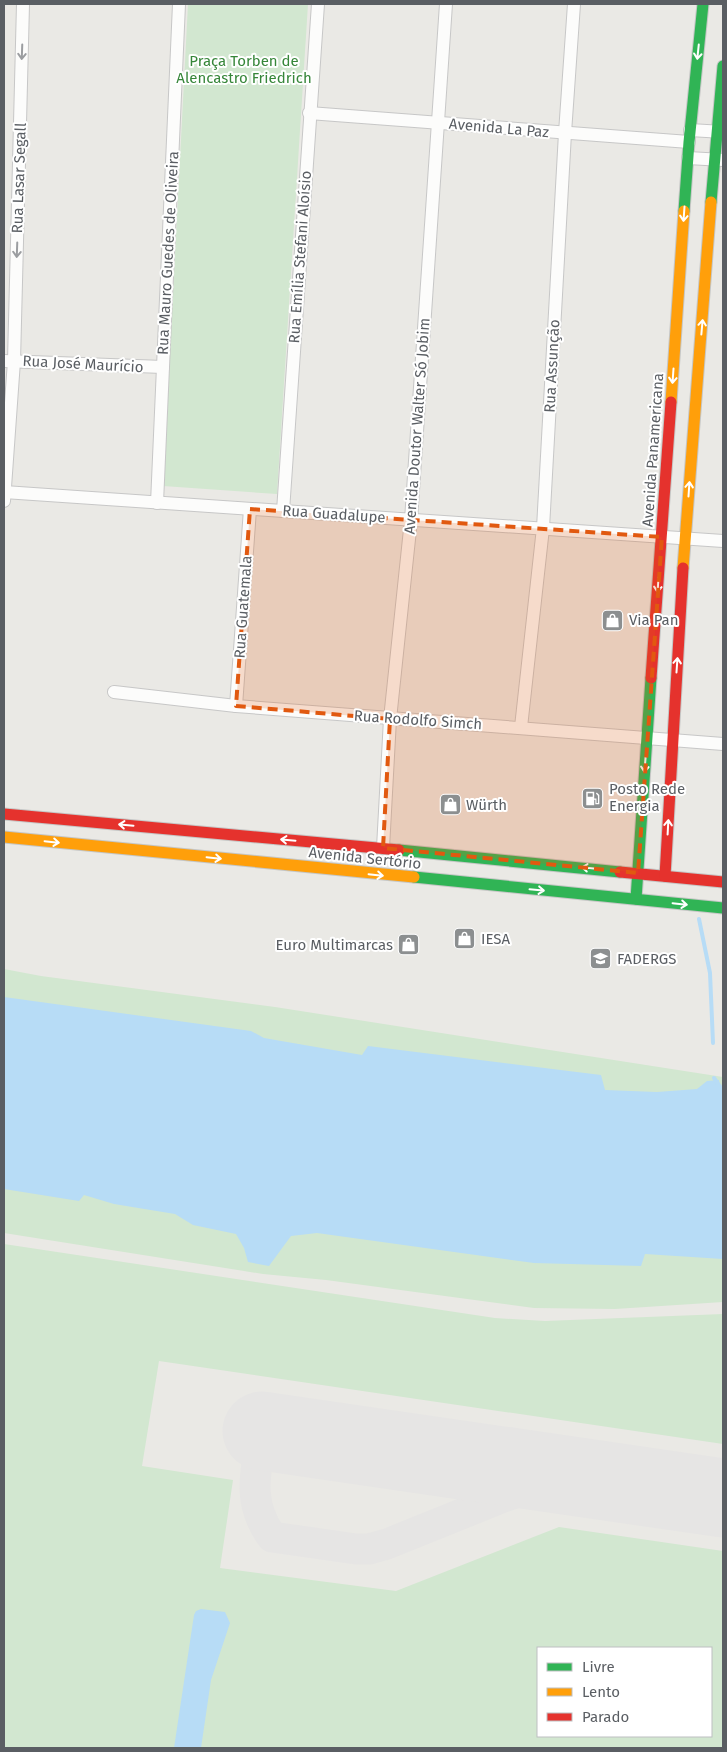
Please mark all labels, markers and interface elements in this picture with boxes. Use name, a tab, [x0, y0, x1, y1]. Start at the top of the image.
one-way arrow	[17, 44, 27, 60]
one-way arrow	[693, 44, 703, 60]
park label: Praça Torben de Alencastro Friedrich	[176, 52, 312, 87]
street label: Avenida La Paz	[448, 115, 550, 141]
street label: Rua Lasar Segall	[8, 122, 30, 234]
street label: Rua Mauro Guedes de Oliveira	[154, 150, 182, 356]
street label: Rua Emília Stefani Aloísio	[285, 170, 315, 344]
one-way arrow	[679, 206, 689, 222]
one-way arrow	[12, 242, 21, 258]
street label: Avenida Doutor Walter Só Jobim	[400, 317, 434, 535]
street label: Rua Assunção	[541, 319, 563, 413]
one-way arrow	[697, 320, 706, 336]
street label: Rua José Maurício	[22, 352, 144, 376]
one-way arrow	[668, 368, 677, 384]
street label: Avenida Panamericana	[639, 372, 667, 528]
one-way arrow	[685, 482, 694, 498]
street label: Rua Guadalupe	[282, 501, 386, 527]
street label: Rua Guatemala	[230, 555, 256, 659]
one-way arrow	[654, 577, 663, 593]
shop icon: Via Pan	[601, 608, 625, 632]
place label: Via Pan	[629, 611, 679, 629]
one-way arrow	[673, 657, 682, 673]
street label: Rua Rodolfo Simch	[353, 707, 483, 733]
one-way arrow	[641, 756, 650, 772]
place label: Posto Rede Energia	[609, 780, 685, 815]
fuel station icon: Posto Rede Energia	[581, 786, 605, 810]
shop icon: Würth	[438, 793, 462, 817]
place label: Würth	[466, 796, 507, 814]
one-way arrow	[663, 819, 672, 835]
one-way arrow	[119, 820, 135, 830]
one-way arrow	[280, 835, 296, 844]
one-way arrow	[44, 837, 60, 847]
street label: Avenida Sertório	[308, 843, 422, 873]
one-way arrow	[206, 853, 222, 863]
one-way arrow	[581, 864, 597, 873]
one-way arrow	[367, 870, 383, 879]
one-way arrow	[529, 886, 545, 895]
one-way arrow	[671, 899, 687, 909]
shop icon: IESA	[453, 927, 477, 951]
place label: IESA	[481, 930, 510, 948]
shop icon: Euro Multimarcas	[397, 933, 421, 957]
place label: Euro Multimarcas	[276, 936, 393, 954]
school or university icon: FADERGS	[589, 947, 613, 971]
place label: FADERGS	[617, 950, 676, 968]
legend	[537, 1647, 712, 1737]
text: Livre	[582, 1658, 615, 1676]
text: Lento	[582, 1683, 620, 1701]
text: Parado	[582, 1708, 629, 1726]

